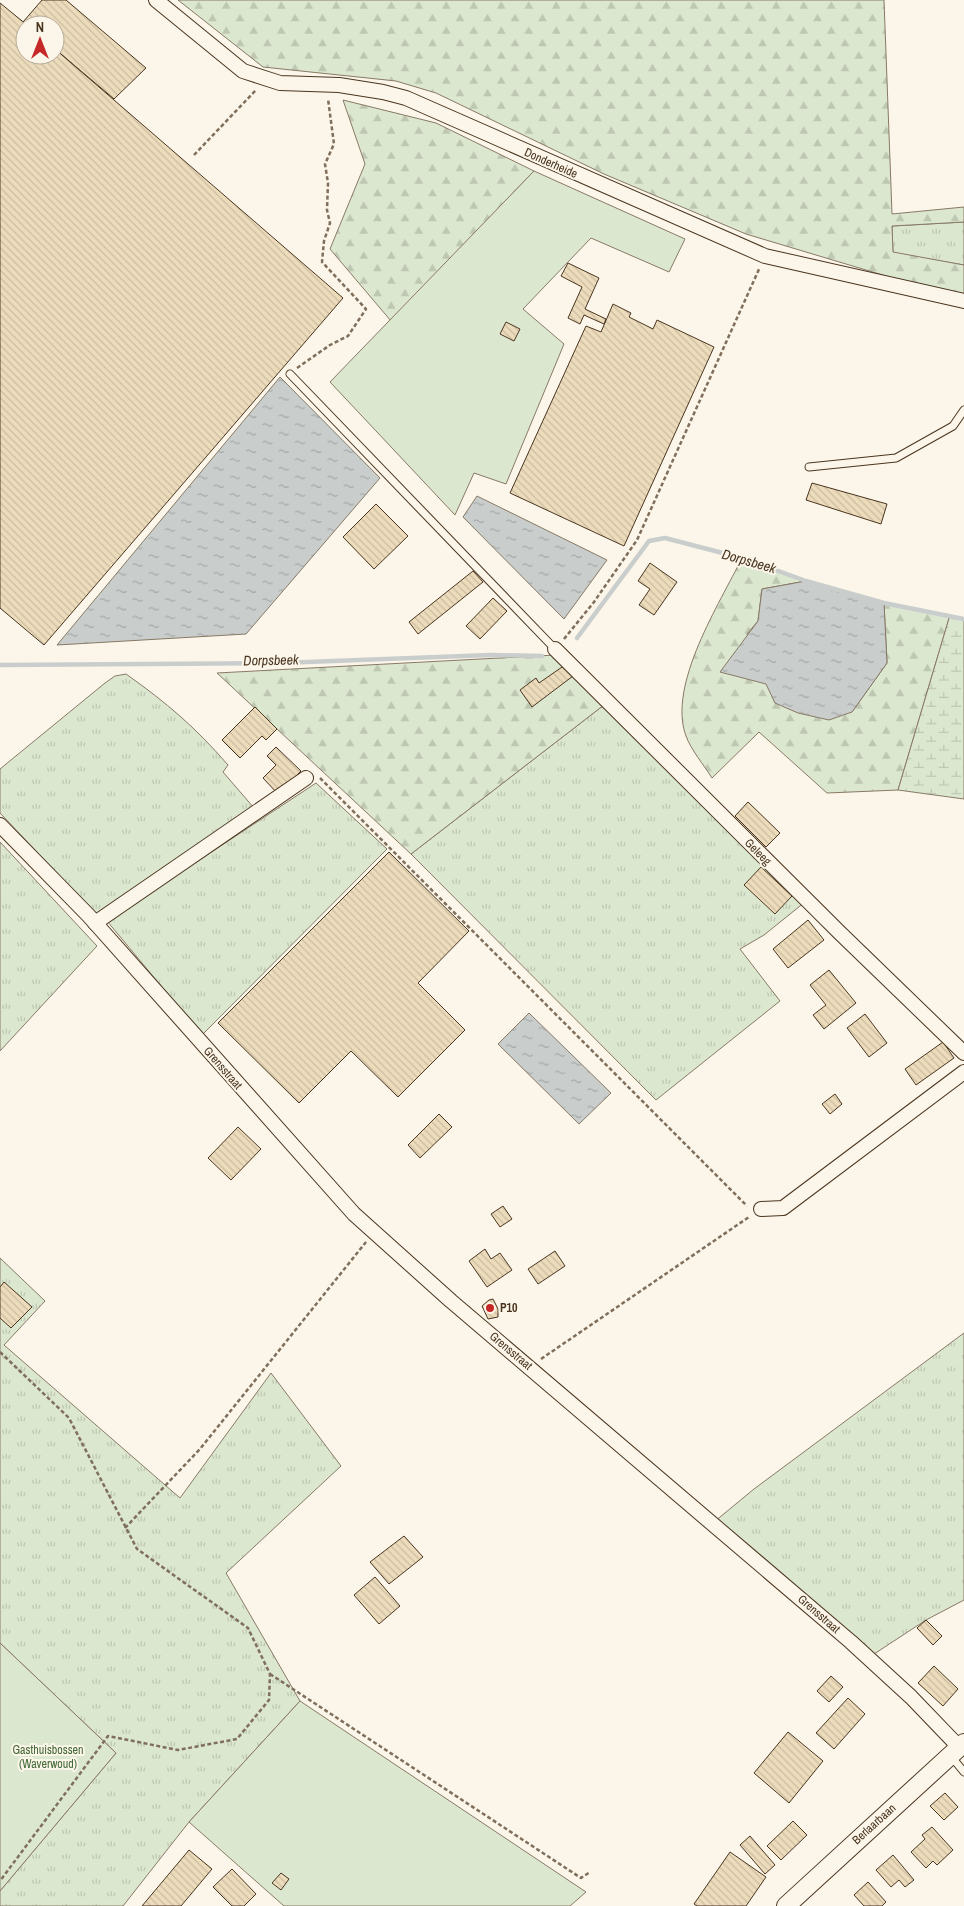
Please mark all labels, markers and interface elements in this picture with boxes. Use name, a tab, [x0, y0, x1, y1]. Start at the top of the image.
north arrow	[15, 15, 65, 65]
text: N	[36, 18, 44, 36]
street label: Donderheide	[522, 144, 580, 182]
water label: Dorpsbeek	[720, 545, 779, 578]
water label: Dorpsbeek	[243, 650, 300, 669]
street label: Geleeg	[741, 835, 775, 869]
street label: Grensstraat	[200, 1043, 246, 1093]
place label: P10	[500, 1300, 518, 1316]
marker: P10	[484, 1302, 496, 1314]
street label: Grensstraat	[486, 1328, 536, 1374]
street label: Grensstraat	[794, 1591, 844, 1637]
park label: Gasthuisbossen (Waverwoud)	[12, 1742, 84, 1772]
street label: Berlaarbaan	[849, 1800, 899, 1848]

